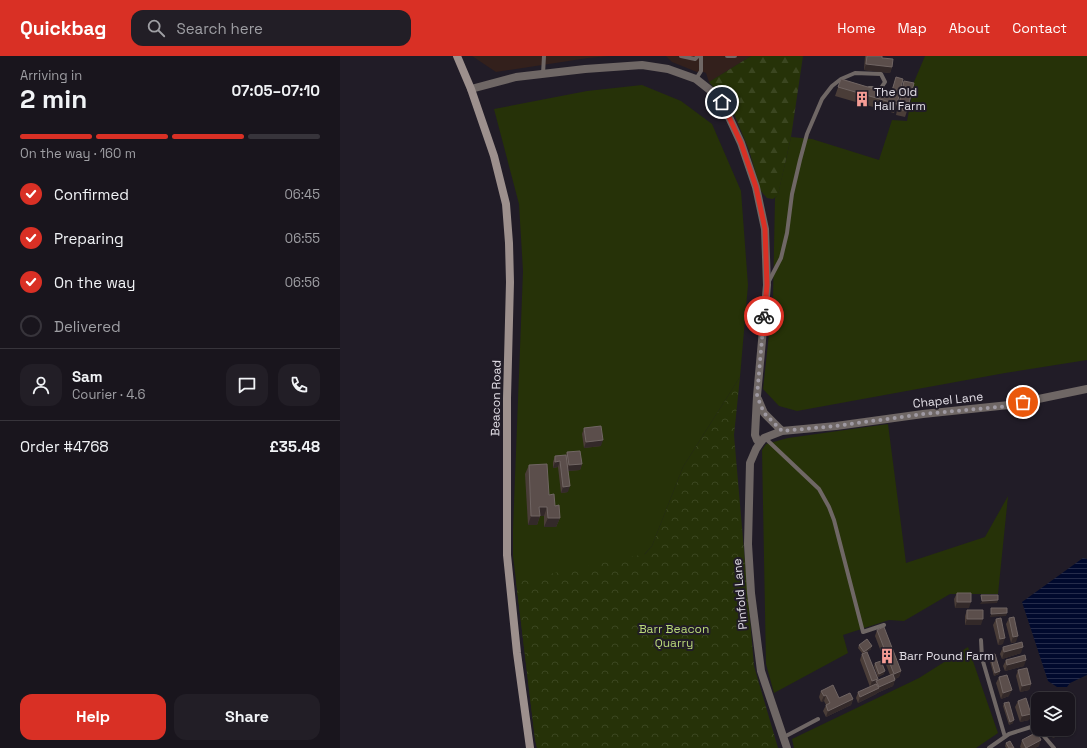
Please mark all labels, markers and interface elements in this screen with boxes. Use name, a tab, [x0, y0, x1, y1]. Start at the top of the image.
search box	[131, 10, 411, 46]
text: Quickbag	[20, 16, 107, 41]
icon: search	[145, 17, 167, 39]
text: Search here	[177, 19, 263, 38]
text: Home	[837, 19, 875, 37]
text: Map	[897, 19, 927, 37]
text: About	[949, 19, 990, 37]
text: Contact	[1012, 19, 1067, 37]
text: Arriving in	[20, 67, 82, 84]
text: 07:05–07:10	[232, 81, 320, 100]
text: 2 min	[20, 82, 87, 116]
place label: The Old Hall Farm	[874, 84, 926, 114]
pin	[705, 85, 739, 119]
building icon: The Old Hall Farm	[853, 90, 871, 108]
icon: home	[711, 91, 733, 113]
text: On the way · 160 m	[20, 145, 136, 162]
icon: check	[20, 183, 42, 205]
text: Confirmed	[54, 185, 129, 204]
text: 06:45	[285, 186, 320, 203]
icon: check	[20, 227, 42, 249]
text: Preparing	[54, 229, 124, 248]
text: 06:55	[285, 230, 320, 247]
icon: check	[20, 271, 42, 293]
text: On the way	[54, 273, 135, 292]
text: 06:56	[285, 274, 320, 291]
courier	[744, 296, 784, 336]
icon: bike	[753, 305, 775, 327]
text: Delivered	[54, 317, 121, 336]
street label: Beacon Road	[487, 360, 505, 436]
button: person	[20, 364, 62, 406]
button: chat	[226, 364, 268, 406]
button: phone	[278, 364, 320, 406]
text: Sam	[72, 367, 103, 386]
pin	[1006, 385, 1040, 419]
text: Courier · 4.6	[72, 386, 145, 403]
street label: Chapel Lane	[912, 388, 984, 412]
icon: bag	[1012, 391, 1034, 413]
text: Order #4768	[20, 437, 109, 456]
text: £35.48	[269, 437, 320, 456]
street label: Pinfold Lane	[729, 558, 751, 630]
park label: Barr Beacon Quarry	[639, 621, 709, 651]
building icon: Barr Pound Farm	[878, 647, 896, 665]
place label: Barr Pound Farm	[899, 648, 994, 664]
map controls	[1031, 692, 1075, 736]
button: layers	[1031, 692, 1075, 736]
button: Help	[20, 694, 166, 740]
button: Share	[174, 694, 320, 740]

